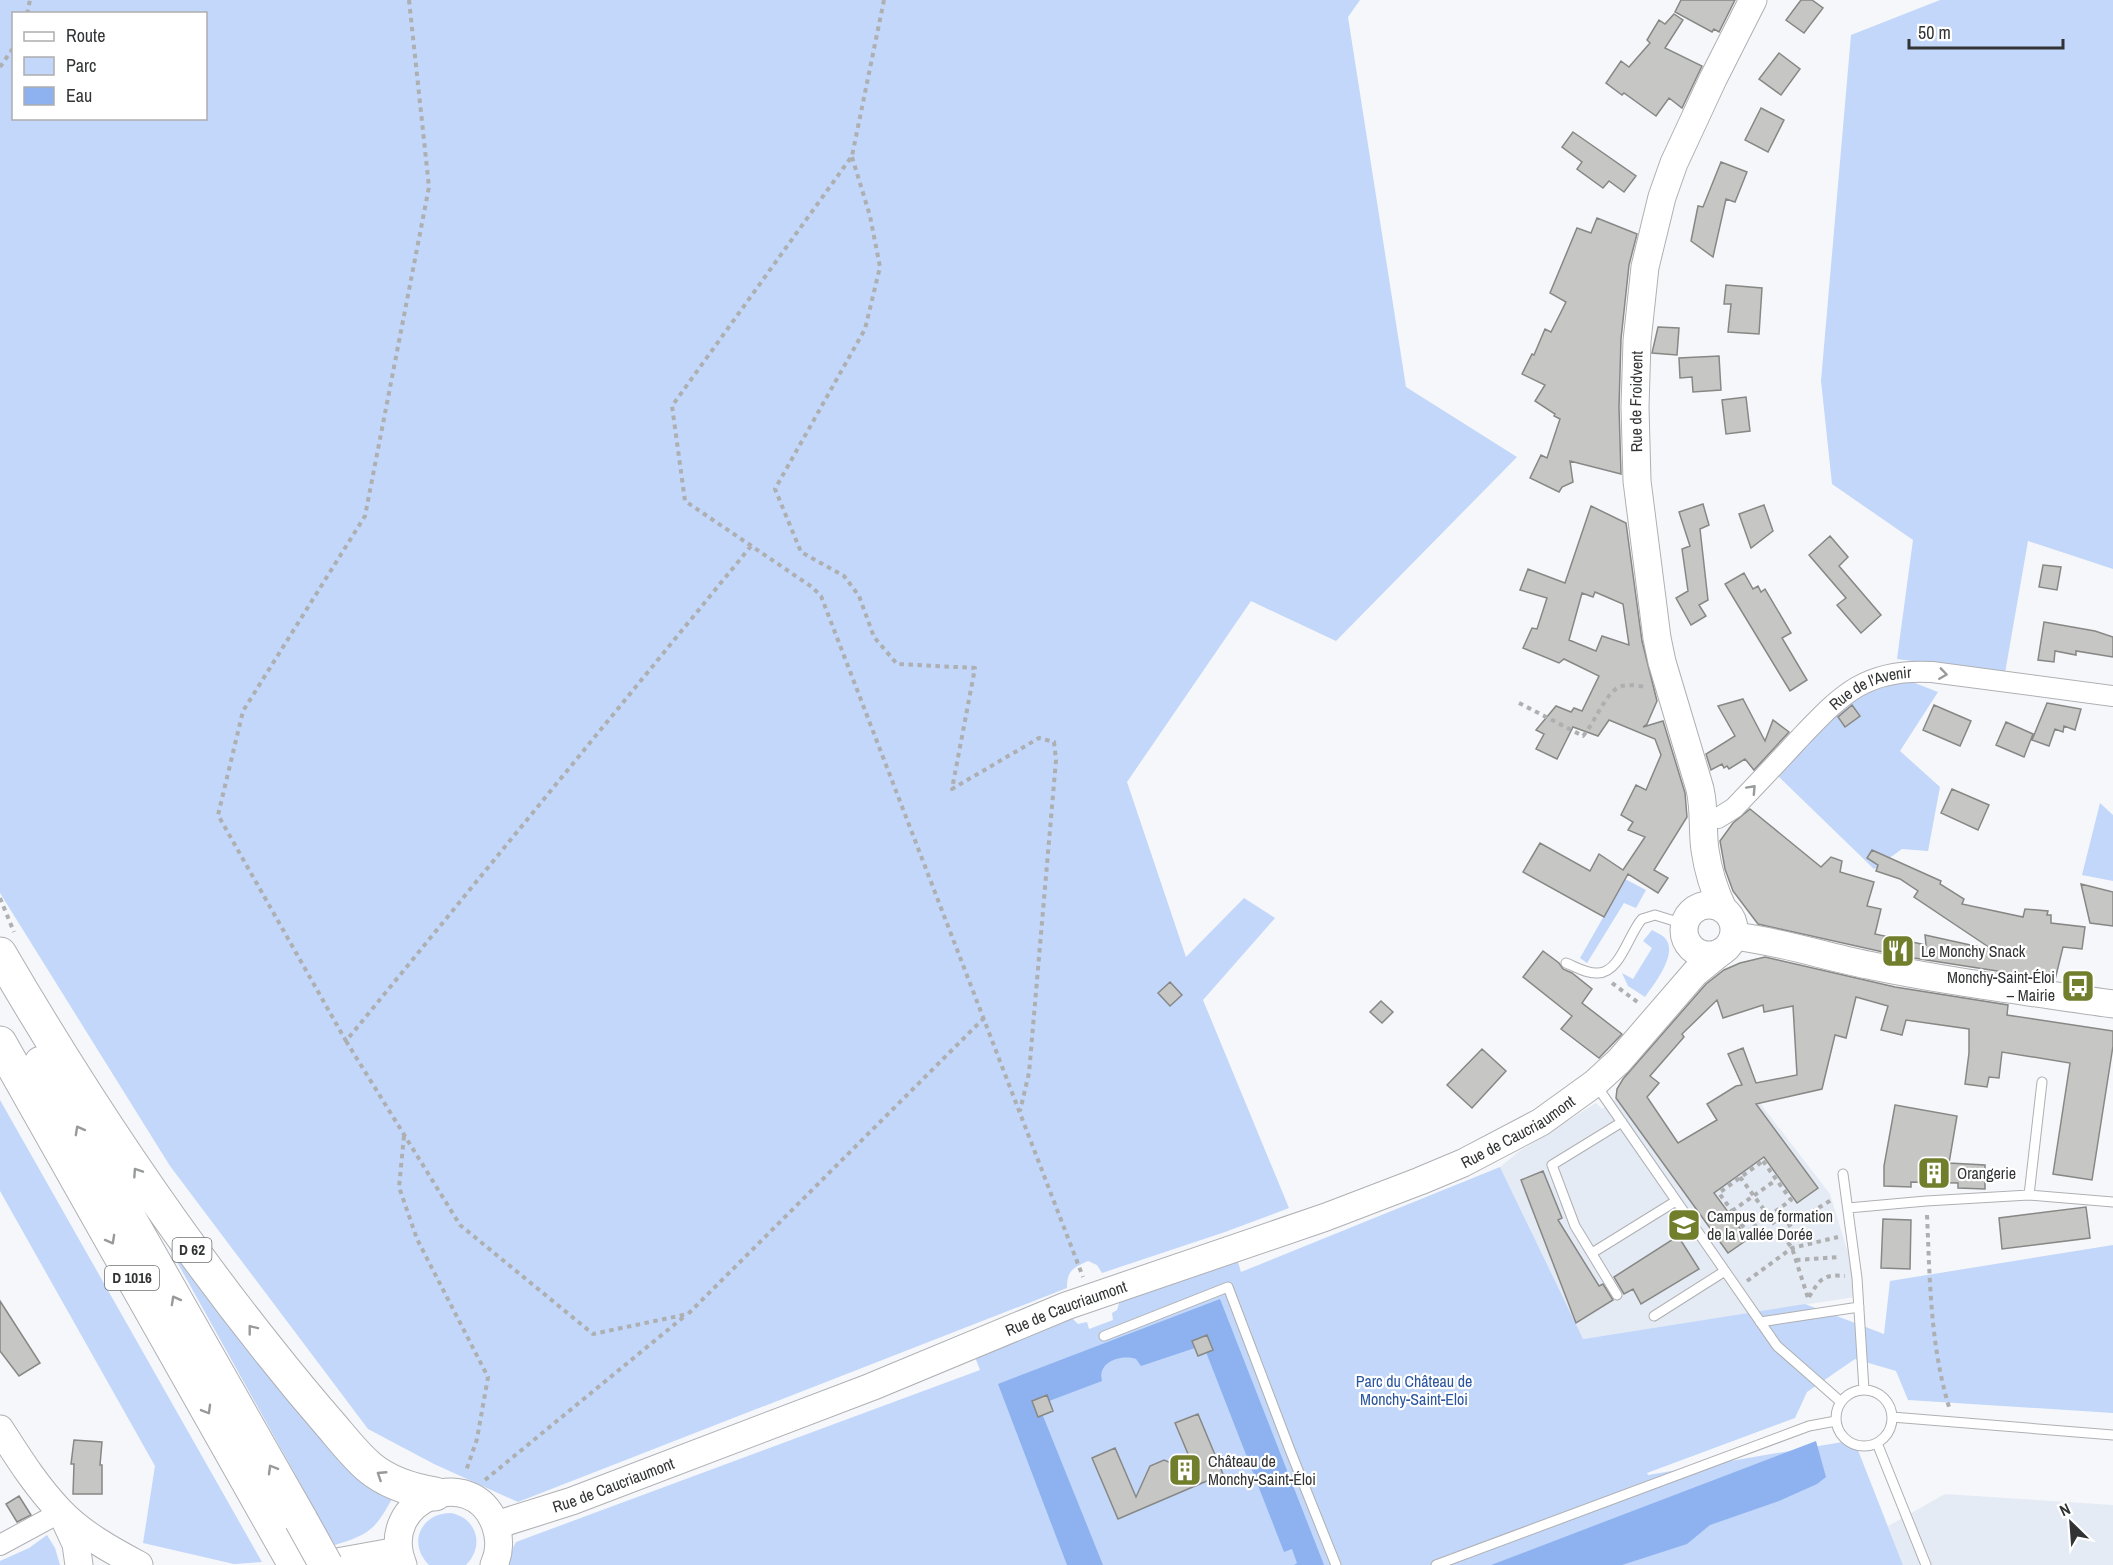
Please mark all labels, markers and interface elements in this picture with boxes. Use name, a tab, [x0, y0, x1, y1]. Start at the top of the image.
legend	[12, 12, 207, 120]
scale bar	[1909, 12, 2064, 50]
text: 50 m	[1918, 20, 1951, 45]
text: Route	[66, 23, 105, 48]
text: Parc	[66, 53, 96, 78]
text: Eau	[66, 83, 92, 108]
street label: Rue de Froidvent	[1624, 350, 1648, 453]
street label: Rue de l'Avenir	[1824, 661, 1912, 715]
one-way arrow	[1939, 667, 1948, 680]
one-way arrow	[1745, 786, 1756, 796]
restaurant icon: Le Monchy Snack	[1880, 933, 1916, 969]
place label: Le Monchy Snack	[1921, 940, 2026, 962]
place label: Monchy-Saint-Éloi – Mairie	[1947, 966, 2055, 1006]
bus stop icon: Monchy-Saint-Éloi – Mairie	[2060, 968, 2096, 1004]
street label: Rue de Caucriaumont	[1457, 1090, 1579, 1173]
one-way arrow	[75, 1126, 86, 1136]
building icon: Orangerie	[1916, 1155, 1952, 1191]
place label: Orangerie	[1957, 1162, 2016, 1184]
one-way arrow	[134, 1167, 145, 1178]
place label: Campus de formation de la vallée Dorée	[1707, 1205, 1833, 1245]
school or university icon: Campus de formation de la vallée Dorée	[1666, 1207, 1702, 1243]
one-way arrow	[104, 1234, 115, 1244]
road number: D 62	[172, 1238, 212, 1262]
road number: D 1016	[105, 1266, 159, 1290]
street label: Rue de Caucriaumont	[1002, 1275, 1130, 1341]
one-way arrow	[171, 1296, 182, 1306]
one-way arrow	[249, 1325, 260, 1336]
park label: Parc du Château de Monchy-Saint-Eloi	[1356, 1370, 1472, 1410]
one-way arrow	[200, 1404, 212, 1414]
place label: Château de Monchy-Saint-Éloi	[1208, 1450, 1316, 1490]
street label: Rue de Caucriaumont	[550, 1452, 678, 1517]
building icon: Château de Monchy-Saint-Éloi	[1167, 1452, 1203, 1488]
one-way arrow	[268, 1465, 279, 1475]
one-way arrow	[377, 1471, 388, 1482]
north arrow	[2041, 1493, 2101, 1553]
text: N	[2056, 1497, 2074, 1521]

